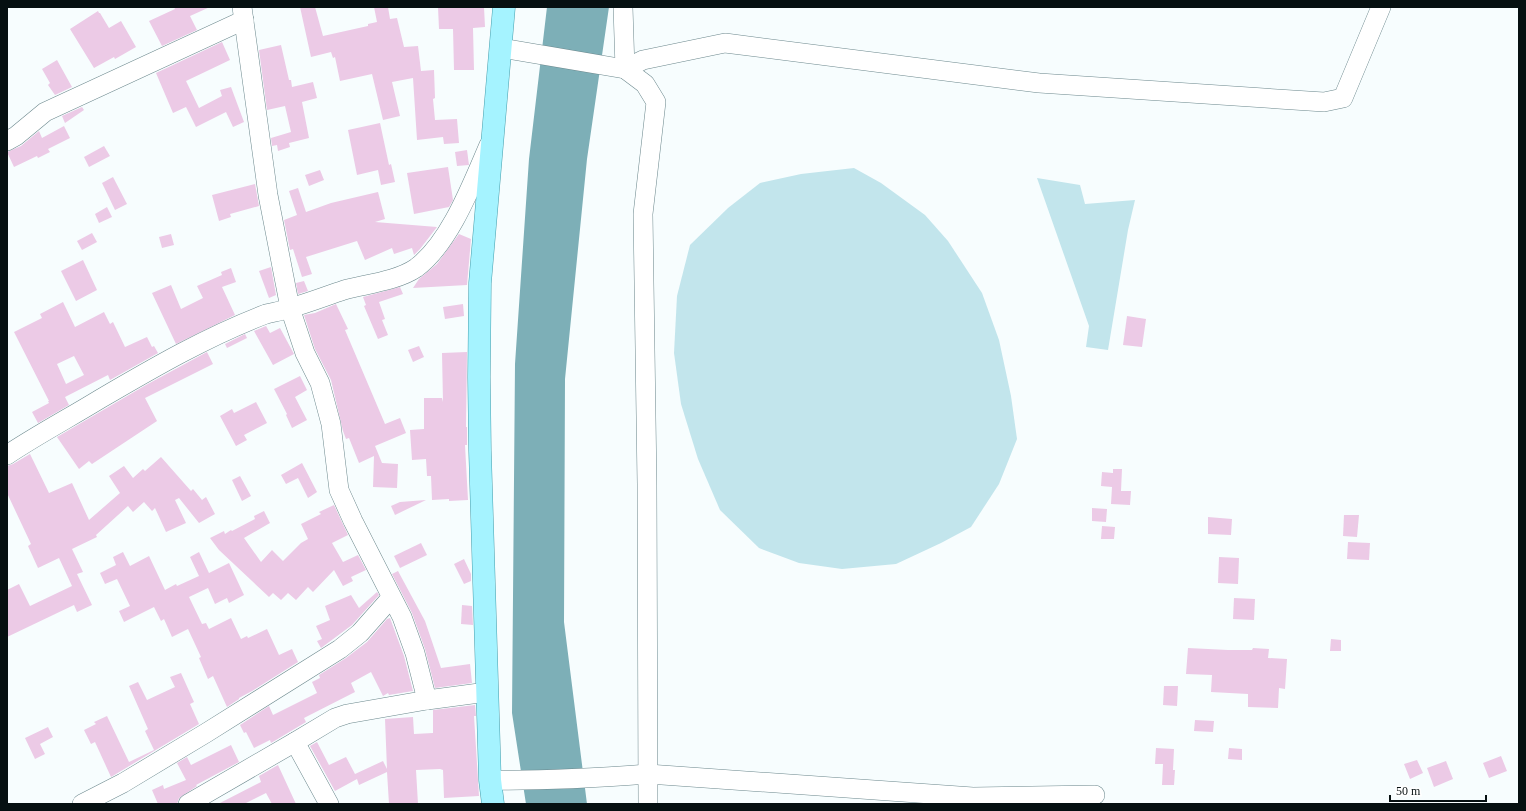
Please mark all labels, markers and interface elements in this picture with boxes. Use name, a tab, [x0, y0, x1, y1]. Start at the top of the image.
scale bar	[1390, 777, 1486, 803]
text: 50 m	[1396, 784, 1421, 798]

